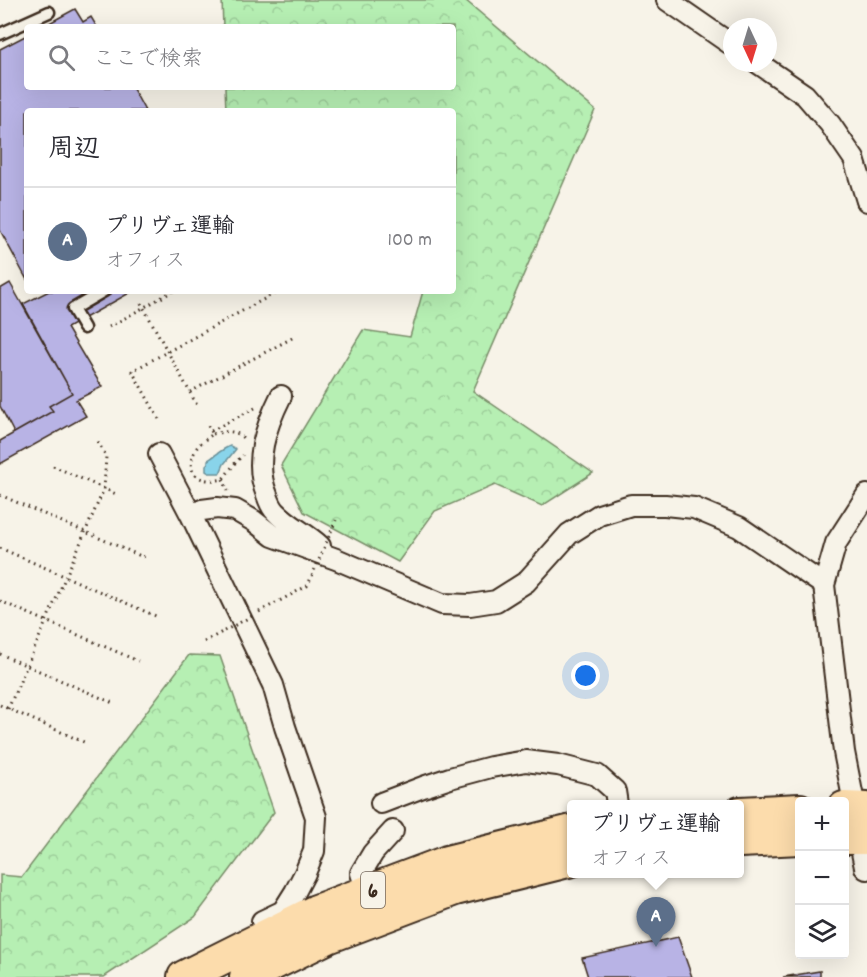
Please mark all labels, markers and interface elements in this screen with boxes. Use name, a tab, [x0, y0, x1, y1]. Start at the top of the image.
north arrow	[723, 18, 777, 72]
search box	[24, 24, 456, 90]
icon: search	[45, 41, 78, 74]
text: ここで検索	[93, 45, 203, 76]
text: 周辺	[48, 132, 100, 169]
text: プリヴェ運輸	[105, 212, 234, 243]
text: A	[62, 227, 73, 255]
text: 100 m	[388, 227, 432, 255]
text: オフィス	[105, 248, 185, 276]
your location	[571, 661, 600, 690]
map controls	[795, 797, 849, 959]
button: +	[795, 797, 849, 851]
popup	[567, 800, 744, 878]
text: プリヴェ運輸	[591, 810, 720, 841]
text: オフィス	[591, 846, 671, 874]
button: −	[795, 851, 849, 905]
road number: 6	[361, 872, 385, 908]
pin: A	[636, 898, 676, 947]
button: layers	[795, 905, 849, 959]

